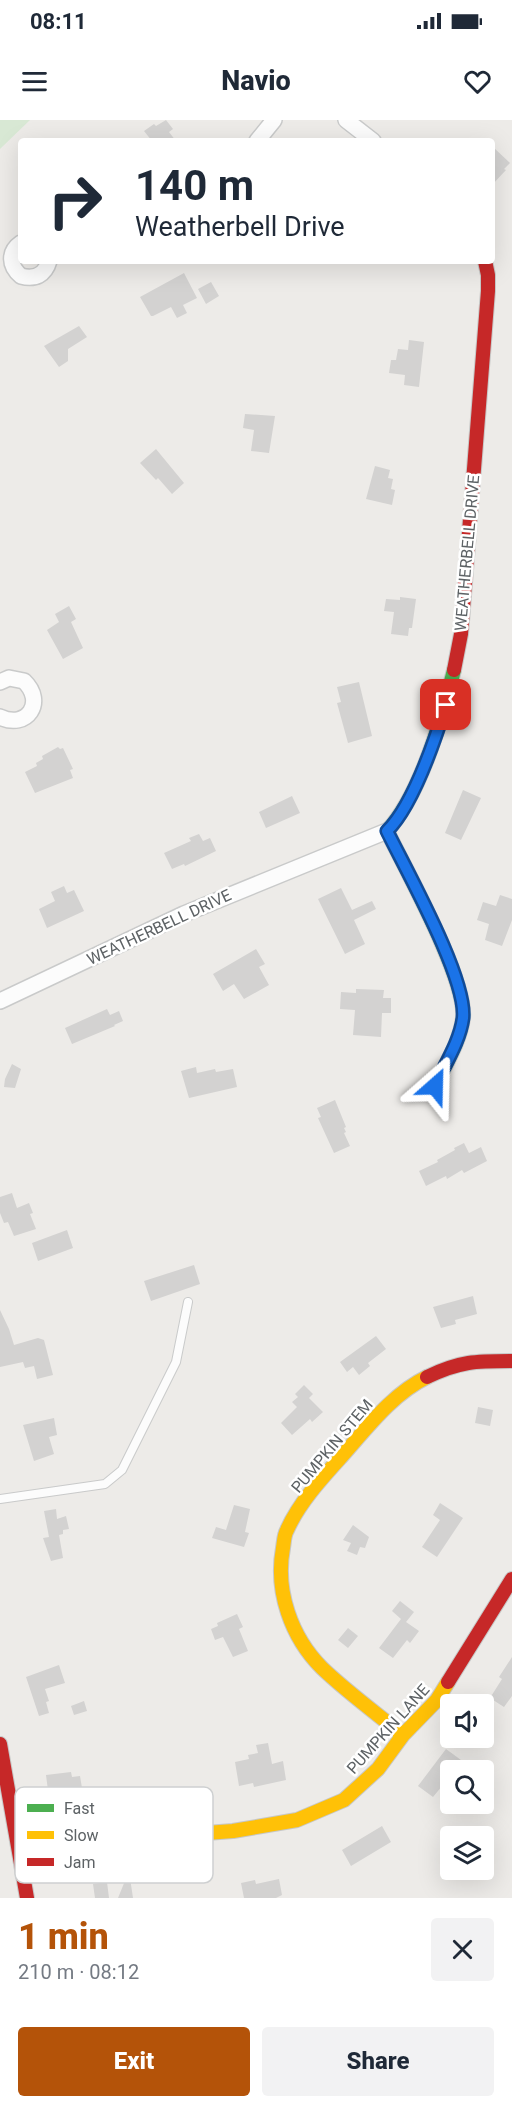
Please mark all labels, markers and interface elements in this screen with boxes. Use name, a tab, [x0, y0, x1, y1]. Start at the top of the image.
text: 08:11	[30, 9, 87, 34]
icon: menu	[18, 65, 51, 98]
text: Navio	[221, 65, 291, 97]
icon: heart	[461, 65, 494, 98]
text: 140 m	[135, 161, 254, 210]
icon: right	[36, 162, 114, 240]
text: Weatherbell Drive	[135, 211, 345, 243]
street label: WEATHERBELL DRIVE	[451, 474, 483, 632]
pin	[420, 679, 471, 730]
icon: arrive	[429, 688, 462, 721]
street label: WEATHERBELL DRIVE	[84, 885, 234, 969]
position arrow	[403, 1054, 467, 1118]
street label: PUMPKIN STEM	[287, 1395, 377, 1497]
street label: PUMPKIN LANE	[343, 1680, 433, 1778]
map controls	[440, 1694, 494, 1880]
button: sound	[440, 1694, 494, 1748]
button: search	[440, 1760, 494, 1814]
legend	[15, 1787, 213, 1883]
text: Fast	[64, 1799, 95, 1818]
text: Slow	[64, 1826, 99, 1845]
button: layers	[440, 1826, 494, 1880]
text: Jam	[64, 1853, 96, 1872]
text: 1 min	[18, 1916, 109, 1958]
button: close	[431, 1918, 494, 1981]
text: 210 m · 08:12	[18, 1960, 139, 1984]
button: Exit	[18, 2027, 250, 2096]
button: Share	[262, 2027, 494, 2096]

